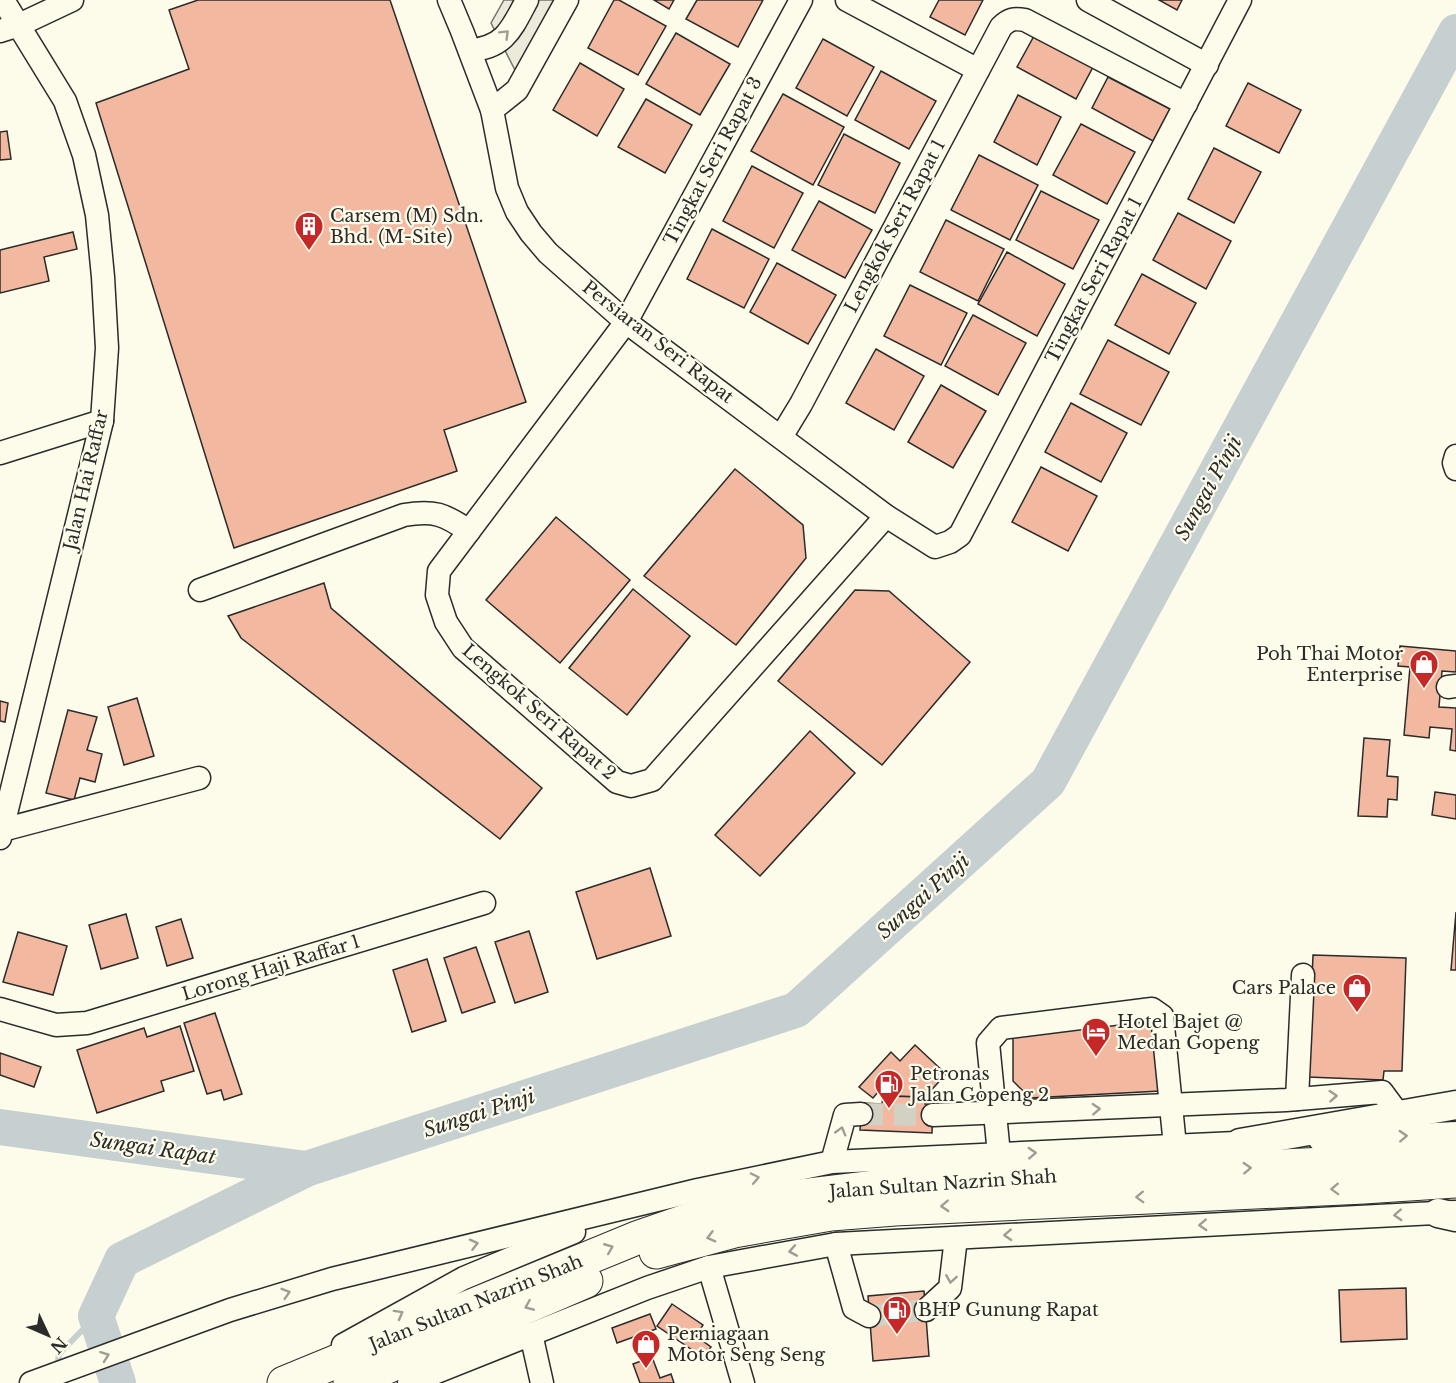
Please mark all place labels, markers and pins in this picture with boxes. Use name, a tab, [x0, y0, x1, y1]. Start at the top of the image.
place label: Carsem (M) Sdn. Bhd. (M-Site)	[330, 205, 484, 248]
building icon: Carsem (M) Sdn. Bhd. (M-Site)	[293, 210, 325, 252]
place label: Poh Thai Motor Enterprise	[1256, 643, 1403, 686]
shop icon: Poh Thai Motor Enterprise	[1408, 648, 1440, 690]
shop icon: Cars Palace	[1341, 972, 1373, 1014]
place label: Cars Palace	[1232, 977, 1336, 999]
place label: Hotel Bajet @ Medan Gopeng	[1117, 1011, 1260, 1054]
hotel icon: Hotel Bajet @ Medan Gopeng	[1080, 1016, 1112, 1058]
place label: Petronas Jalan Gopeng 2	[908, 1063, 1049, 1106]
fuel station icon: Petronas Jalan Gopeng 2	[873, 1068, 905, 1110]
fuel station icon: BHP Gunung Rapat	[881, 1294, 913, 1336]
place label: BHP Gunung Rapat	[918, 1299, 1099, 1321]
place label: Perniagaan Motor Seng Seng	[667, 1323, 825, 1366]
shop icon: Perniagaan Motor Seng Seng	[630, 1328, 662, 1370]

